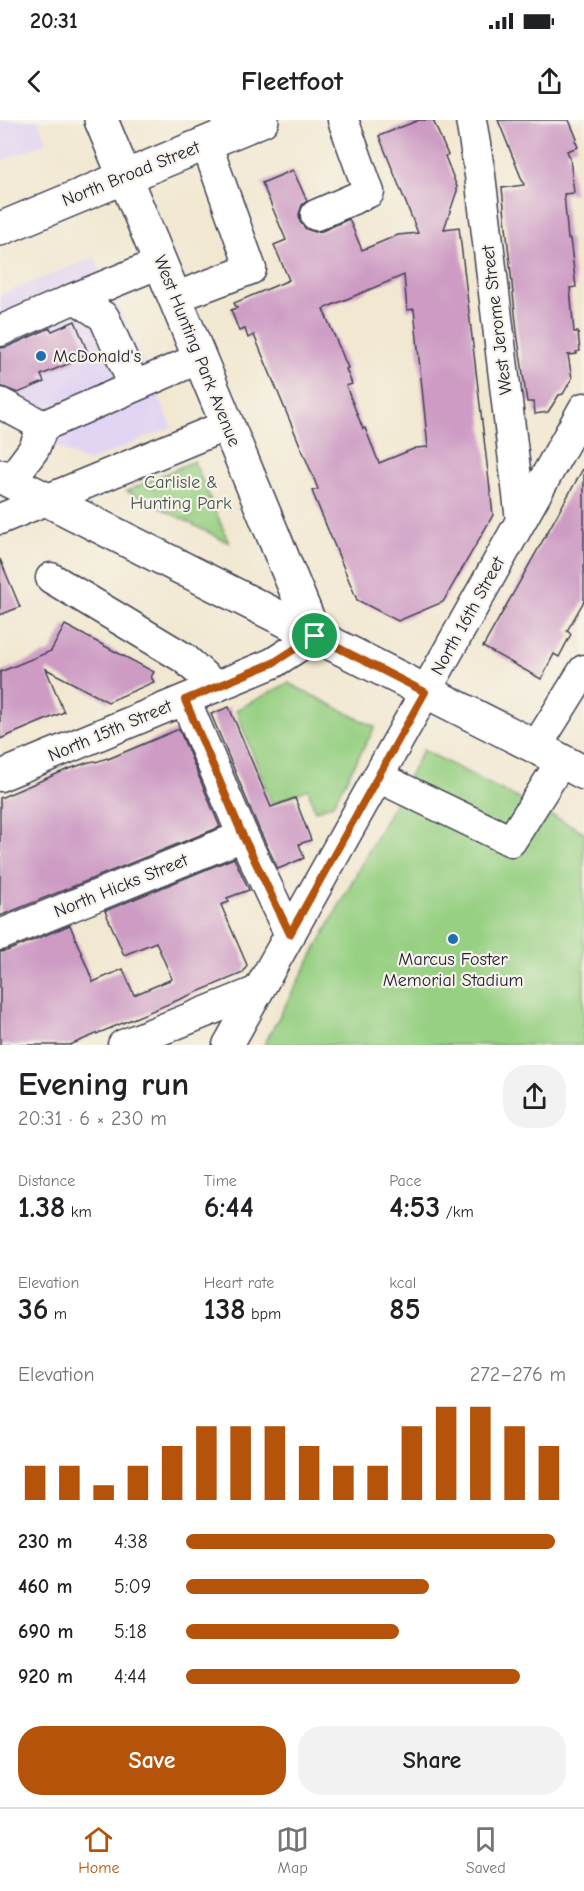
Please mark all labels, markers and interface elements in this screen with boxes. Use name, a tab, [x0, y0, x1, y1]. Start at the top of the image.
text: 20:31	[30, 8, 78, 34]
icon: back	[18, 65, 51, 98]
icon: share	[533, 65, 566, 98]
text: Fleetfoot	[241, 66, 343, 97]
street label: North Broad Street	[59, 136, 204, 211]
street label: West Jerome Street	[477, 243, 517, 396]
street label: West Hunting Park Avenue	[149, 252, 245, 450]
place label: McDonald's	[53, 346, 141, 367]
marker: McDonald's	[34, 349, 48, 363]
park label: Carlisle & Hunting Park	[130, 472, 232, 514]
street label: North 16th Street	[427, 552, 510, 679]
pin	[289, 610, 340, 661]
icon: arrive	[298, 619, 331, 652]
street label: North 15th Street	[45, 695, 176, 766]
street label: North Hicks Street	[51, 849, 192, 922]
marker: Marcus Foster Memorial Stadium	[446, 932, 460, 946]
place label: Marcus Foster Memorial Stadium	[383, 949, 523, 991]
text: Evening run	[18, 1065, 189, 1103]
button: share	[503, 1065, 566, 1128]
text: 20:31 · 6 × 230 m	[18, 1107, 167, 1130]
text: Distance	[18, 1172, 75, 1190]
text: Time	[204, 1172, 237, 1190]
text: Pace	[389, 1172, 422, 1190]
text: 1.38	[18, 1190, 65, 1225]
text: 6:44	[204, 1190, 254, 1225]
text: 4:53	[389, 1190, 440, 1225]
text: km	[65, 1203, 92, 1221]
text: /km	[440, 1203, 474, 1221]
text: Elevation	[18, 1274, 79, 1292]
text: Heart rate	[204, 1274, 274, 1292]
text: kcal	[389, 1274, 416, 1292]
text: 36	[18, 1292, 48, 1327]
text: 138	[204, 1292, 246, 1327]
text: 85	[389, 1292, 421, 1327]
text: m	[48, 1305, 67, 1323]
text: bpm	[246, 1305, 281, 1323]
text: Elevation	[18, 1363, 95, 1386]
text: 272–276 m	[470, 1363, 566, 1386]
text: 230 m	[18, 1530, 72, 1553]
text: 4:38	[114, 1530, 148, 1553]
text: 460 m	[18, 1575, 72, 1598]
text: 5:09	[114, 1575, 151, 1598]
text: 690 m	[18, 1620, 73, 1643]
text: 5:18	[114, 1620, 147, 1643]
text: 920 m	[18, 1665, 73, 1688]
text: 4:44	[114, 1665, 147, 1688]
button: Save	[18, 1726, 286, 1795]
button: Share	[298, 1726, 566, 1795]
tab: Home	[78, 1823, 120, 1877]
tab: Map	[276, 1823, 309, 1877]
tab: Saved	[466, 1823, 506, 1877]

